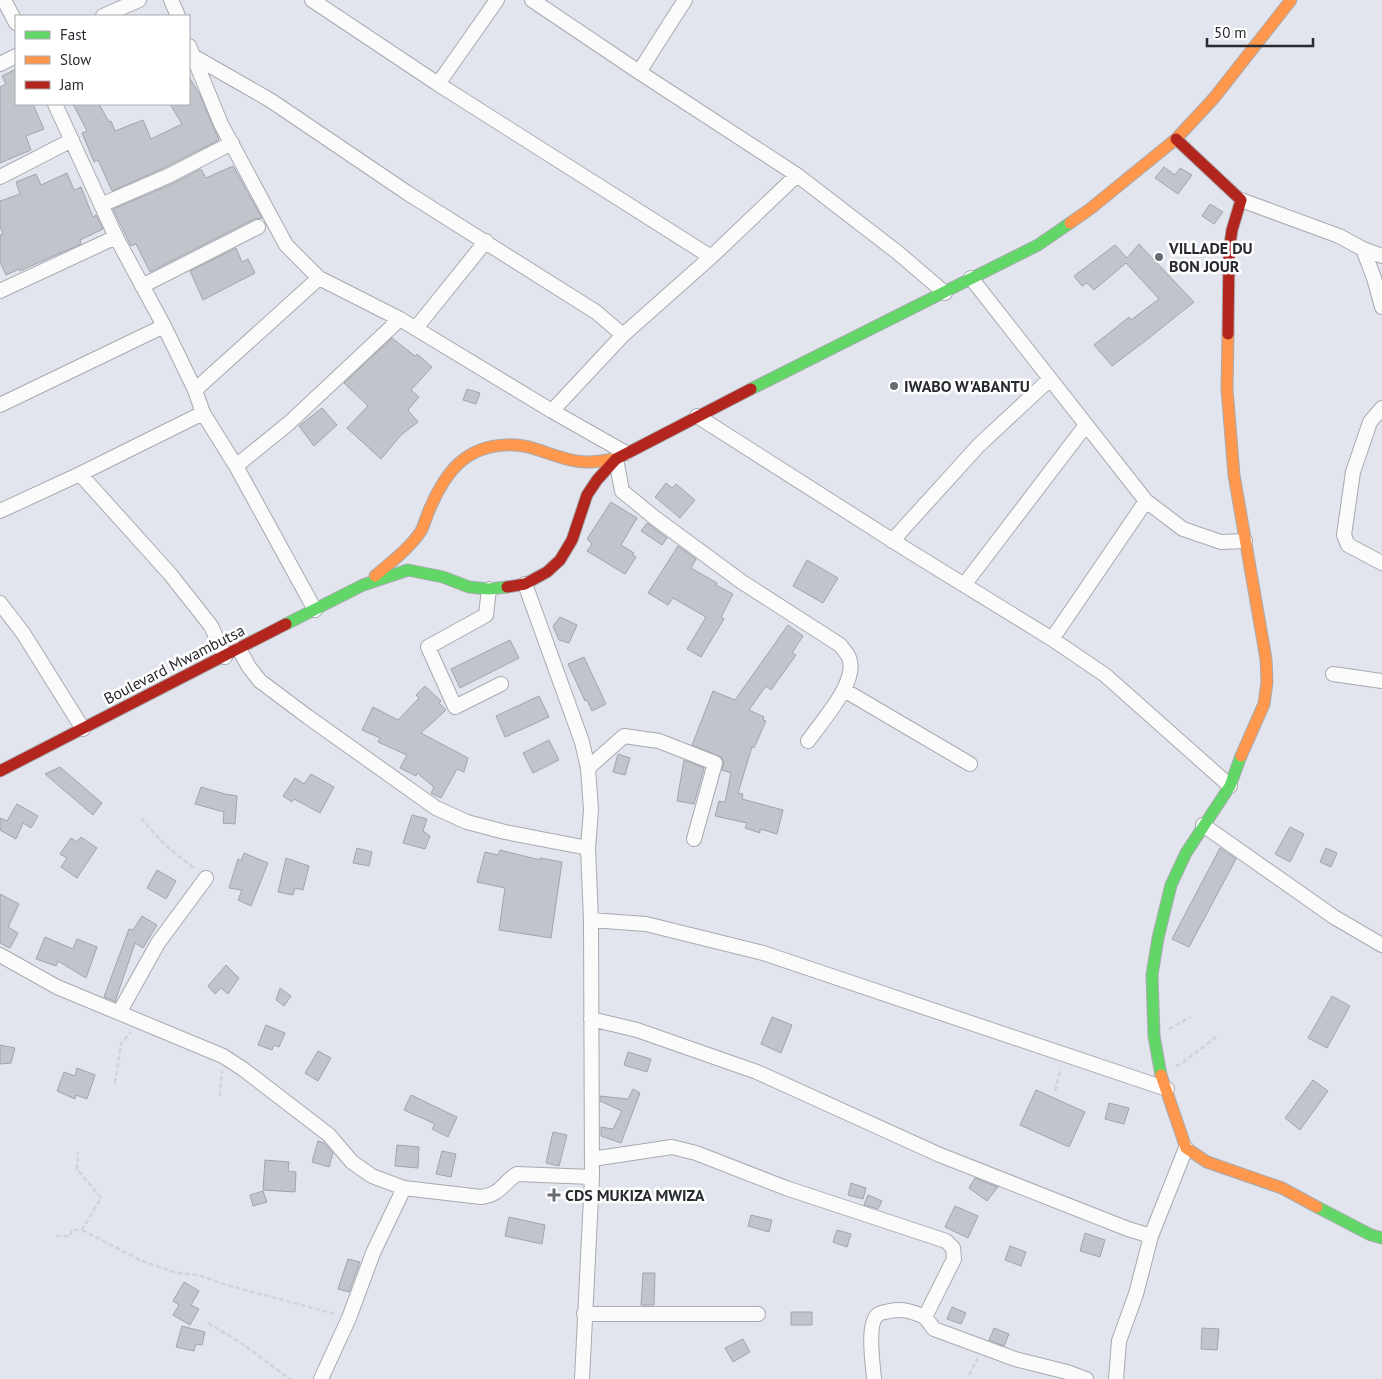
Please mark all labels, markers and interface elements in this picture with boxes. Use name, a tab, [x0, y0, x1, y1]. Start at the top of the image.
legend	[15, 15, 190, 105]
scale bar	[1207, 15, 1313, 47]
text: 50 m	[1214, 23, 1247, 42]
text: Fast	[60, 25, 87, 44]
text: Slow	[60, 50, 91, 69]
text: Jam	[59, 75, 84, 94]
place label: VILLADE DU BON JOUR	[1168, 238, 1253, 276]
marker: VILLADE DU BON JOUR	[1153, 251, 1165, 263]
place label: IWABO W'ABANTU	[904, 376, 1030, 396]
marker: IWABO W'ABANTU	[888, 380, 900, 392]
street label: Boulevard Mwambutsa	[100, 620, 248, 708]
place label: CDS MUKIZA MWIZA	[565, 1185, 705, 1205]
marker: CDS MUKIZA MWIZA	[547, 1188, 561, 1202]

